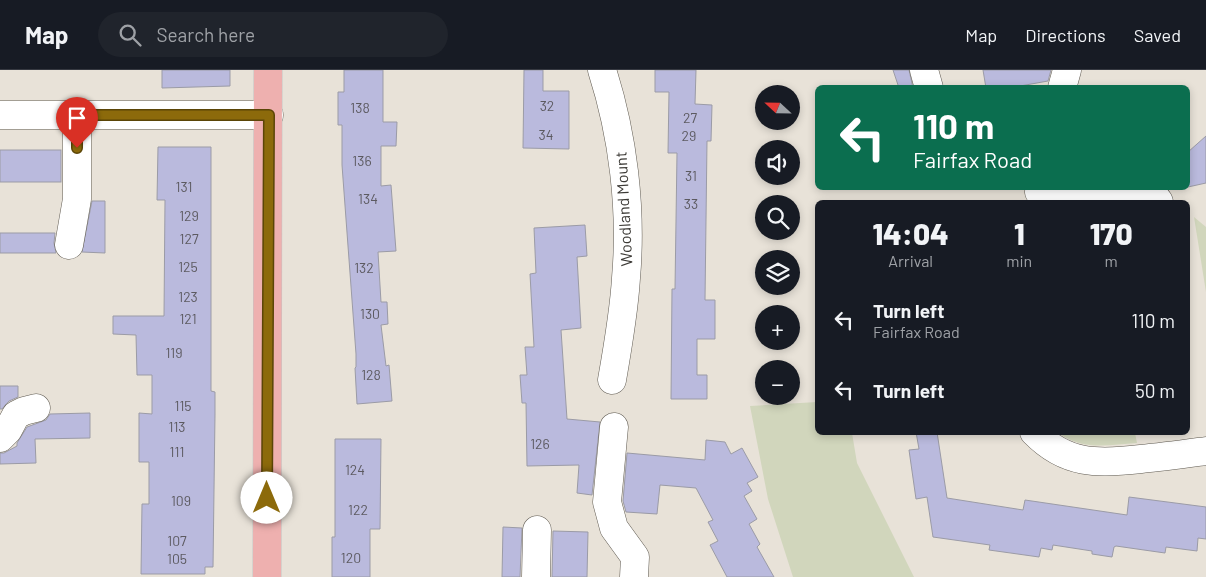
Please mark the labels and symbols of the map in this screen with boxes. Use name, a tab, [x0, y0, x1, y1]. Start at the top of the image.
north arrow	[755, 85, 800, 130]
pin	[56, 97, 98, 148]
house number: 32	[540, 97, 554, 114]
house number: 138	[350, 99, 370, 116]
house number: 27	[683, 109, 697, 126]
house number: 34	[539, 126, 553, 143]
house number: 29	[682, 127, 696, 144]
street label: Woodland Mount	[611, 151, 635, 267]
house number: 136	[352, 152, 372, 169]
house number: 31	[685, 167, 697, 184]
house number: 131	[176, 178, 192, 195]
house number: 134	[358, 190, 378, 207]
house number: 33	[684, 195, 698, 212]
house number: 129	[179, 207, 199, 224]
house number: 127	[179, 230, 199, 247]
house number: 125	[178, 258, 198, 275]
house number: 132	[354, 259, 374, 276]
house number: 123	[178, 288, 198, 305]
house number: 130	[360, 305, 380, 322]
house number: 121	[179, 310, 197, 327]
house number: 119	[165, 344, 183, 361]
house number: 128	[361, 366, 381, 383]
house number: 115	[174, 397, 192, 414]
house number: 113	[168, 418, 186, 435]
house number: 126	[530, 435, 550, 452]
house number: 111	[170, 443, 184, 460]
house number: 124	[345, 461, 365, 478]
position arrow	[240, 471, 292, 523]
house number: 109	[171, 492, 191, 509]
house number: 122	[348, 501, 368, 518]
house number: 107	[167, 532, 187, 549]
house number: 120	[341, 549, 361, 566]
house number: 105	[167, 550, 187, 567]

